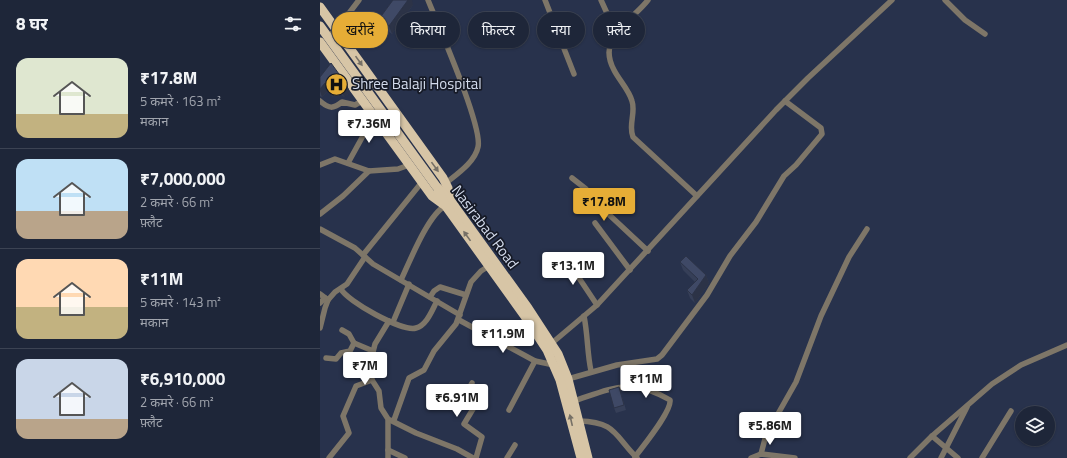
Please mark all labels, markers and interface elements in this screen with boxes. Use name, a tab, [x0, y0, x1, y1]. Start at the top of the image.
text: 8 घर	[16, 11, 48, 37]
chip: खरीदें	[332, 12, 388, 48]
chip: किराया	[396, 12, 460, 48]
chip: फ़िल्टर	[468, 12, 529, 48]
chip: नया	[537, 12, 585, 48]
chip: फ़्लैट	[593, 12, 645, 48]
icon: filters	[282, 13, 304, 35]
one-way arrow	[355, 56, 363, 66]
text: ₹17.8M	[140, 65, 197, 91]
hospital icon: Shree Balaji Hospital	[323, 71, 349, 97]
place label: Shree Balaji Hospital	[352, 72, 482, 95]
icon: home	[48, 74, 96, 122]
text: 5 कमरे · 163 m²	[140, 91, 221, 111]
pin: ₹7.36M	[336, 110, 402, 144]
text: मकान	[140, 111, 168, 131]
text: ₹7.36M	[347, 113, 391, 133]
one-way arrow	[431, 161, 439, 172]
text: ₹7,000,000	[140, 166, 225, 192]
icon: home	[48, 175, 96, 223]
street label: Nasirabad Road	[446, 180, 525, 273]
pin: ₹17.8M	[571, 188, 637, 222]
text: ₹17.8M	[582, 191, 626, 211]
text: 2 कमरे · 66 m²	[140, 192, 214, 212]
text: फ़्लैट	[140, 212, 163, 232]
one-way arrow	[463, 230, 471, 241]
pin: ₹13.1M	[540, 252, 606, 286]
text: ₹13.1M	[551, 255, 595, 275]
text: ₹11M	[140, 266, 183, 292]
icon: home	[48, 275, 96, 323]
text: 5 कमरे · 143 m²	[140, 292, 221, 312]
text: मकान	[140, 312, 168, 332]
pin: ₹11.9M	[470, 320, 536, 354]
text: ₹11.9M	[481, 323, 525, 343]
pin: ₹7M	[346, 352, 384, 386]
text: ₹7M	[352, 355, 378, 375]
pin: ₹11M	[622, 365, 670, 399]
text: ₹6,910,000	[140, 366, 225, 392]
text: ₹11M	[629, 368, 663, 388]
icon: home	[48, 375, 96, 423]
pin: ₹6.91M	[424, 384, 490, 418]
text: ₹6.91M	[435, 387, 479, 407]
text: 2 कमरे · 66 m²	[140, 392, 214, 412]
map controls	[1015, 406, 1055, 446]
button: layers	[1015, 406, 1055, 446]
text: फ़्लैट	[140, 412, 163, 432]
pin: ₹5.86M	[737, 412, 803, 446]
one-way arrow	[567, 414, 573, 427]
text: ₹5.86M	[748, 415, 792, 435]

